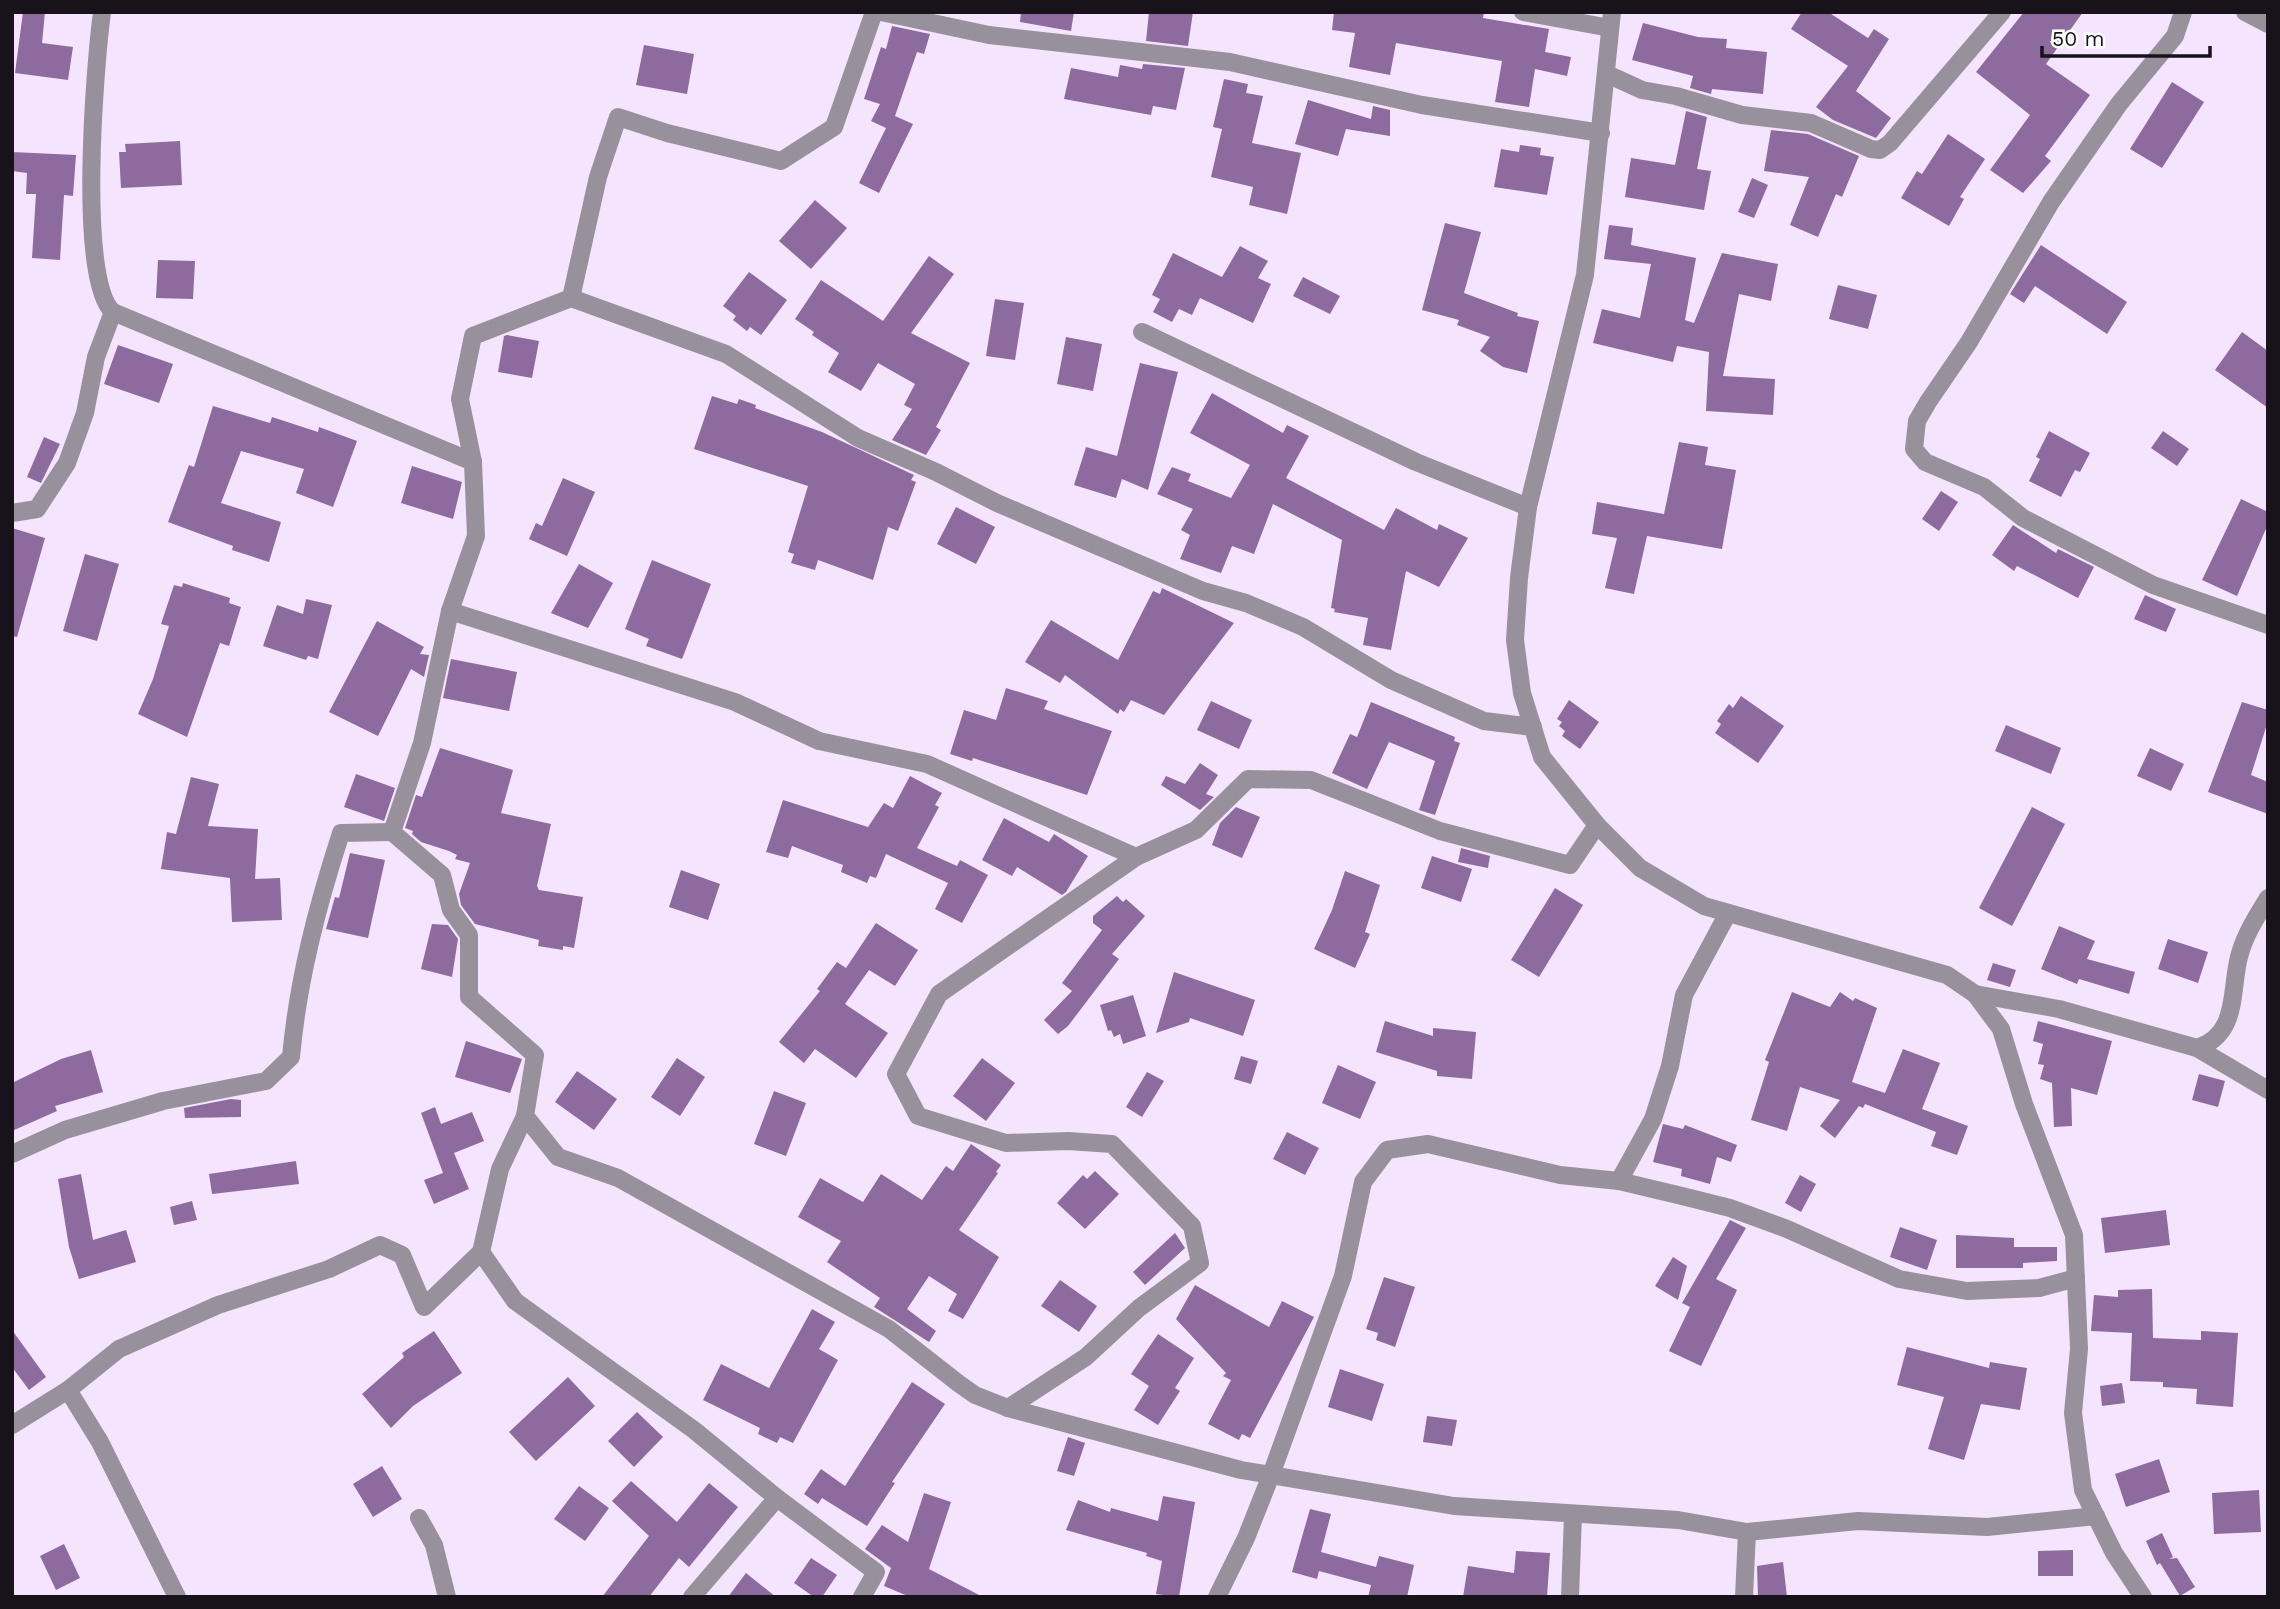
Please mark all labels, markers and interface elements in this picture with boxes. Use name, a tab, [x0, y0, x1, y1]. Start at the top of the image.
scale bar	[2042, 14, 2210, 58]
text: 50 m	[2052, 26, 2104, 51]

